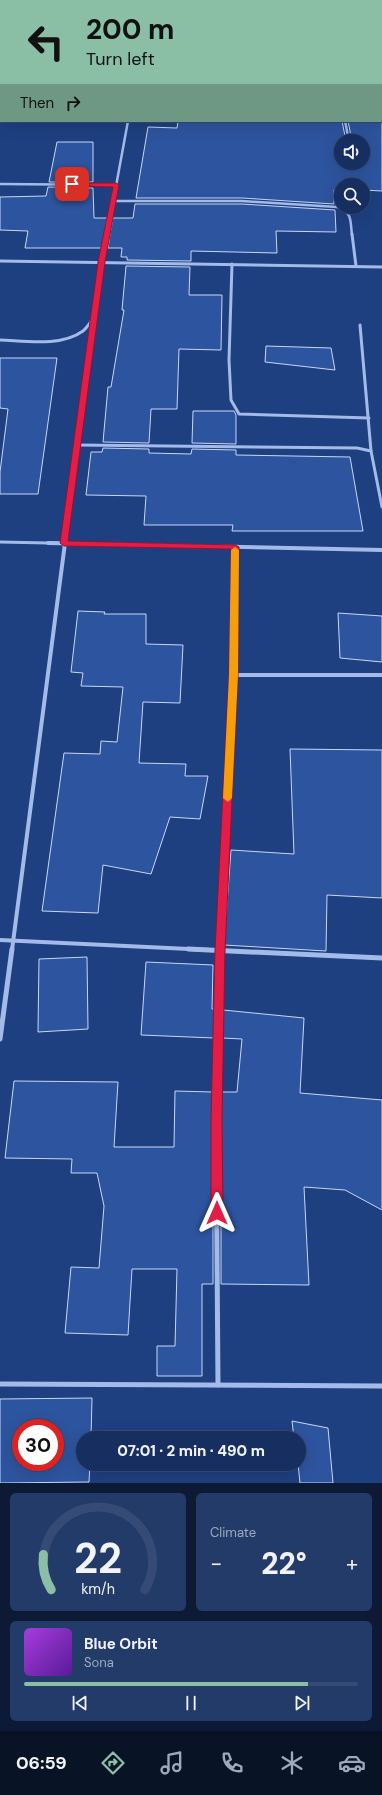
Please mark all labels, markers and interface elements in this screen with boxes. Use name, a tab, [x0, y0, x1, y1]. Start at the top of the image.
text: 200 m	[86, 11, 174, 48]
icon: left	[20, 16, 72, 68]
text: Turn left	[86, 47, 155, 71]
icon: right	[62, 92, 84, 114]
text: Then	[20, 93, 54, 113]
map controls	[334, 134, 370, 214]
button: sound	[334, 134, 370, 170]
pin	[55, 167, 89, 201]
icon: arrive	[61, 173, 83, 195]
button: search	[334, 178, 370, 214]
position arrow	[196, 1192, 238, 1234]
speed limit sign: 30	[12, 1419, 64, 1471]
text: 07:01 · 2 min · 490 m	[117, 1441, 265, 1461]
text: Climate	[210, 1524, 256, 1541]
text: 22	[74, 1532, 122, 1586]
text: 22°	[261, 1544, 307, 1583]
text: −	[210, 1549, 222, 1578]
text: +	[346, 1549, 358, 1578]
text: km/h	[81, 1580, 115, 1598]
text: Blue Orbit	[84, 1634, 158, 1654]
text: Sona	[84, 1654, 114, 1671]
icon: previous	[69, 1692, 91, 1714]
icon: pause	[180, 1692, 202, 1714]
icon: next	[291, 1692, 313, 1714]
icon: directions	[99, 1749, 127, 1777]
icon: music	[158, 1749, 186, 1777]
icon: phone	[218, 1749, 246, 1777]
icon: climate	[278, 1749, 306, 1777]
icon: car	[338, 1749, 366, 1777]
text: 06:59	[16, 1751, 67, 1775]

